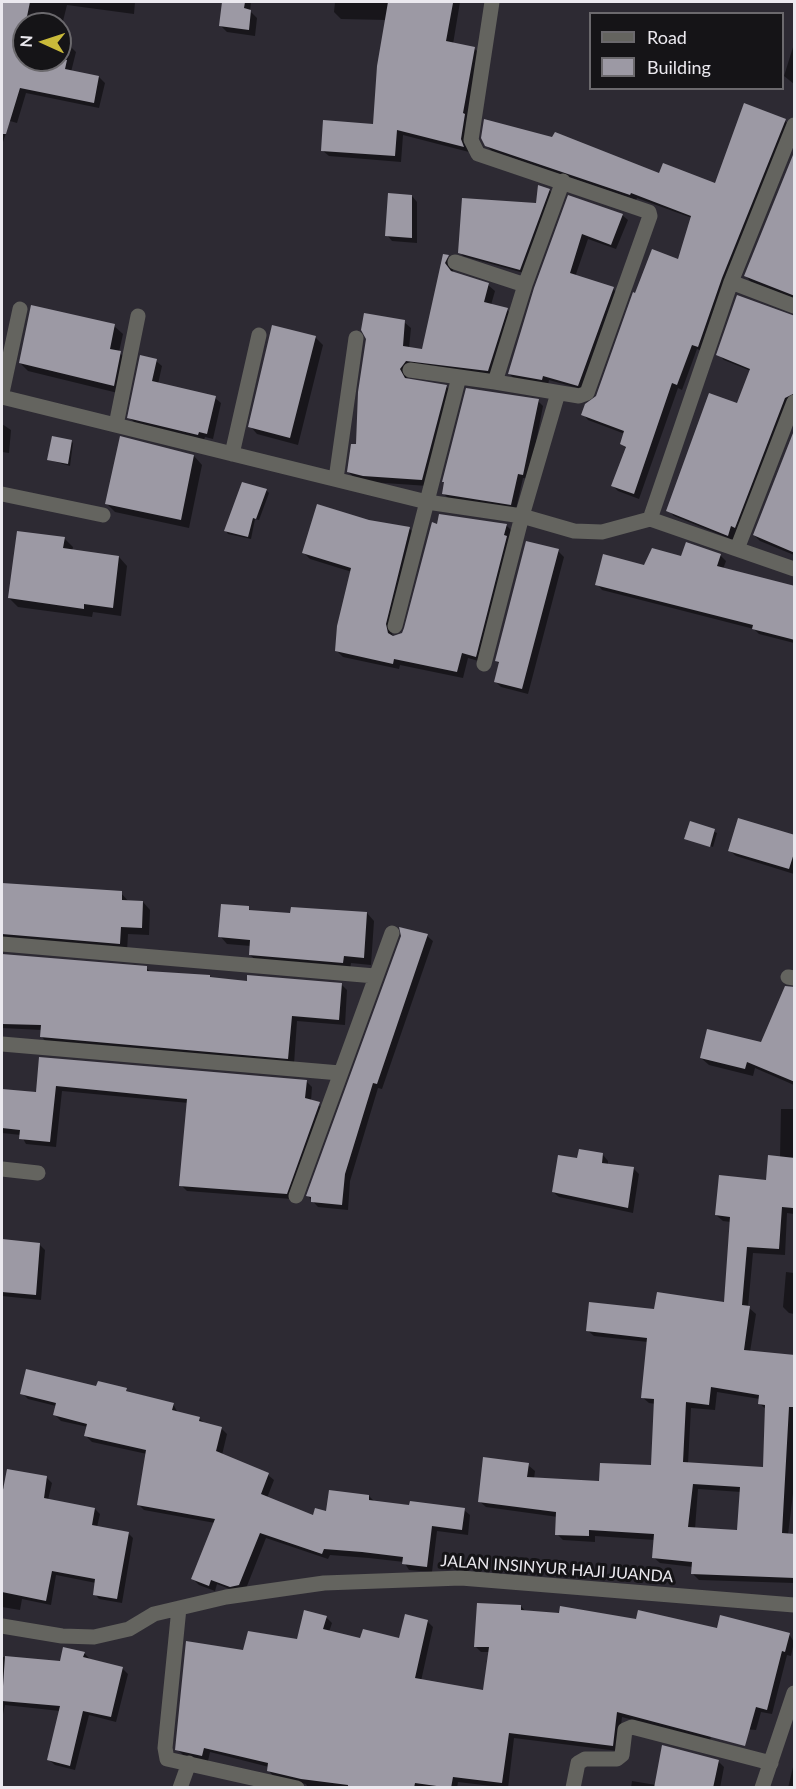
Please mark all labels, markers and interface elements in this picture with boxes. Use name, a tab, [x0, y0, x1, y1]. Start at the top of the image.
north arrow	[12, 12, 72, 72]
legend	[589, 12, 784, 90]
text: Road	[647, 26, 687, 48]
text: N	[16, 34, 35, 48]
text: Building	[647, 56, 711, 78]
street label: JALAN INSINYUR HAJI JUANDA	[440, 1551, 674, 1587]

